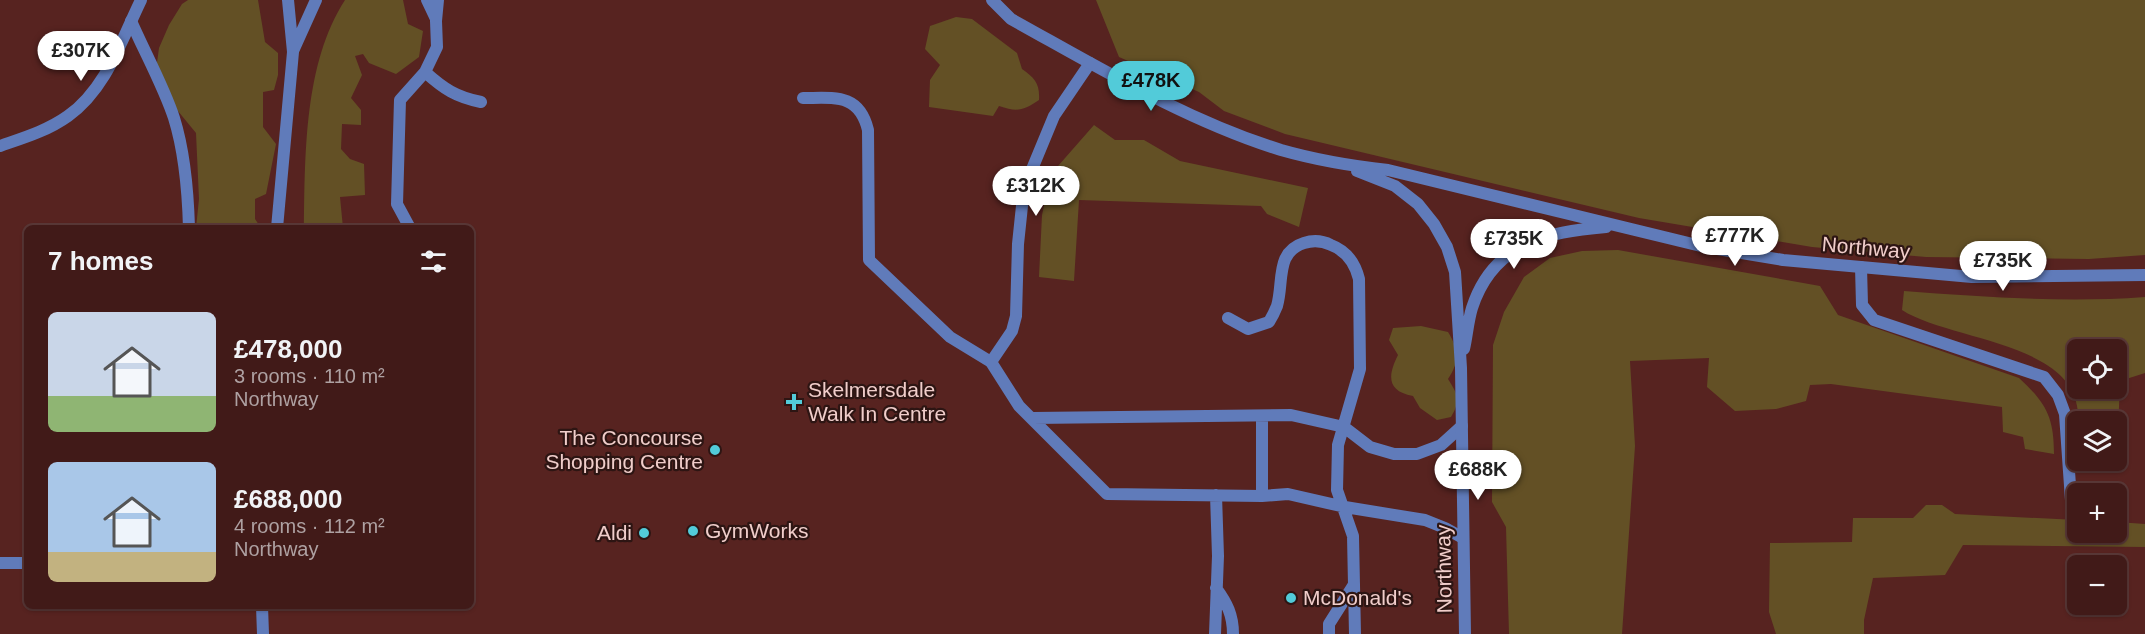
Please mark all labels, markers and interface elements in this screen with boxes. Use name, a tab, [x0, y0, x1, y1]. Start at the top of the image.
pin: £307K	[39, 31, 123, 82]
text: £307K	[52, 39, 110, 61]
pin: £478K	[1109, 61, 1193, 112]
text: £478K	[1122, 69, 1180, 91]
pin: £312K	[994, 166, 1078, 217]
text: £312K	[1007, 174, 1065, 196]
pin: £777K	[1693, 216, 1777, 267]
pin: £735K	[1472, 219, 1556, 270]
text: £777K	[1706, 224, 1764, 246]
text: £735K	[1485, 227, 1543, 249]
street label: Northway	[1821, 232, 1912, 263]
pin: £735K	[1961, 241, 2045, 292]
icon: filters	[417, 245, 450, 278]
text: 7 homes	[48, 246, 154, 276]
text: £735K	[1974, 249, 2032, 271]
text: £478,000	[234, 334, 342, 364]
icon: home	[96, 336, 168, 408]
map controls	[2067, 339, 2127, 615]
button: locate	[2067, 339, 2127, 399]
text: 3 rooms · 110 m²	[234, 365, 385, 387]
place label: Skelmersdale Walk In Centre	[808, 378, 946, 425]
text: Northway	[234, 388, 318, 410]
marker: Skelmersdale Walk In Centre	[785, 393, 803, 411]
button: layers	[2067, 411, 2127, 471]
place label: The Concourse Shopping Centre	[545, 426, 703, 473]
marker: The Concourse Shopping Centre	[708, 443, 722, 457]
pin: £688K	[1436, 450, 1520, 501]
text: £688K	[1449, 458, 1507, 480]
button: +	[2067, 483, 2127, 543]
text: £688,000	[234, 484, 342, 514]
icon: home	[96, 486, 168, 558]
text: 4 rooms · 112 m²	[234, 515, 385, 537]
place label: GymWorks	[705, 519, 808, 542]
place label: Aldi	[597, 521, 632, 544]
marker: GymWorks	[686, 524, 700, 538]
street label: Northway	[1431, 524, 1456, 614]
marker: Aldi	[637, 526, 651, 540]
text: Northway	[234, 538, 318, 560]
button: −	[2067, 555, 2127, 615]
place label: McDonald's	[1303, 586, 1412, 609]
marker: McDonald's	[1284, 591, 1298, 605]

